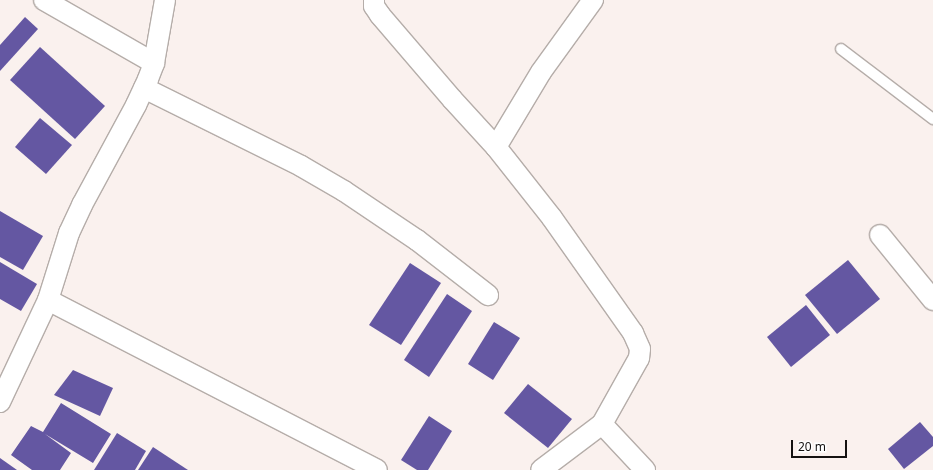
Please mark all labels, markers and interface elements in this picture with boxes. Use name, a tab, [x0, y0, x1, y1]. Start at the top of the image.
scale bar	[793, 432, 849, 458]
text: 20 m	[798, 438, 826, 455]

